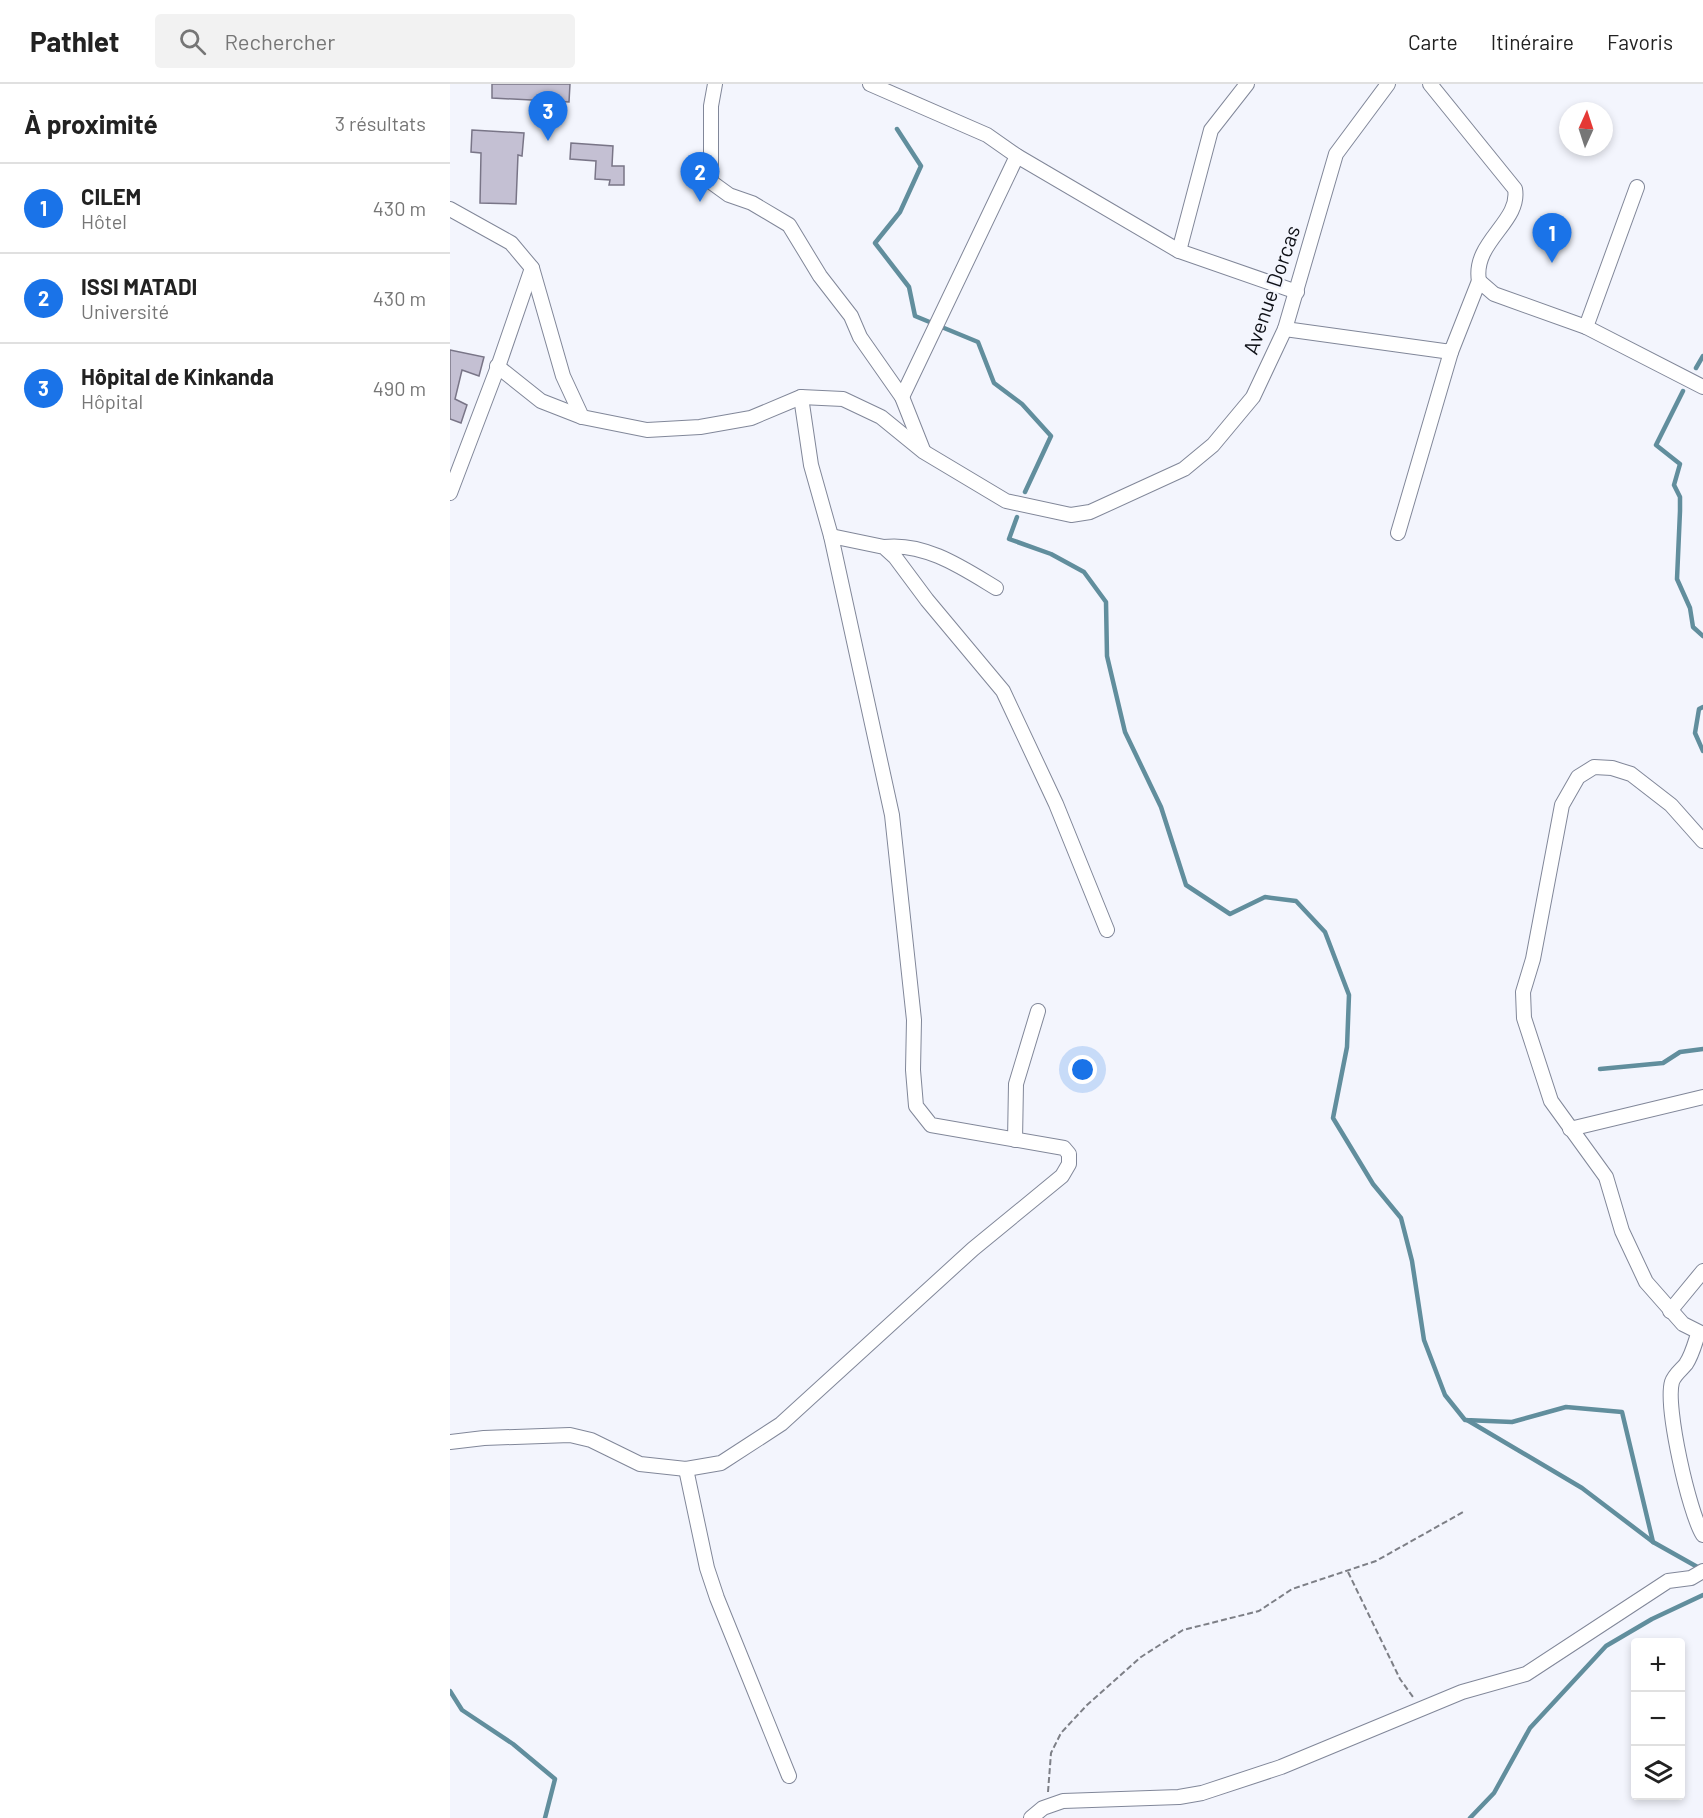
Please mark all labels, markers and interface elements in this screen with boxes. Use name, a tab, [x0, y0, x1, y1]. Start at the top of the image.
search box	[155, 14, 575, 68]
text: Pathlet	[30, 24, 119, 58]
icon: search	[176, 25, 209, 58]
text: Rechercher	[224, 28, 335, 54]
text: Carte	[1408, 29, 1458, 54]
text: Itinéraire	[1491, 29, 1574, 54]
text: Favoris	[1607, 29, 1673, 54]
pin: 3	[528, 92, 568, 141]
north arrow	[1559, 102, 1613, 156]
text: À proximité	[24, 108, 158, 139]
text: 3 résultats	[335, 111, 426, 135]
pin: 2	[680, 152, 720, 202]
text: CILEM	[81, 183, 141, 209]
text: 1	[40, 196, 47, 220]
text: 430 m	[373, 196, 426, 220]
text: Hôtel	[81, 209, 127, 233]
pin: 1	[1532, 214, 1572, 263]
street label: Avenue Dorcas	[1237, 222, 1304, 357]
text: ISSI MATADI	[81, 273, 197, 299]
text: 2	[38, 286, 49, 310]
text: 430 m	[373, 286, 426, 310]
text: Université	[81, 299, 169, 323]
text: Hôpital de Kinkanda	[81, 363, 274, 389]
text: 3	[38, 376, 49, 400]
text: 490 m	[373, 376, 426, 400]
text: Hôpital	[81, 389, 143, 413]
your location	[1068, 1055, 1097, 1084]
map controls	[1631, 1638, 1685, 1800]
button: +	[1631, 1638, 1685, 1692]
button: −	[1631, 1692, 1685, 1746]
button: layers	[1631, 1746, 1685, 1800]

